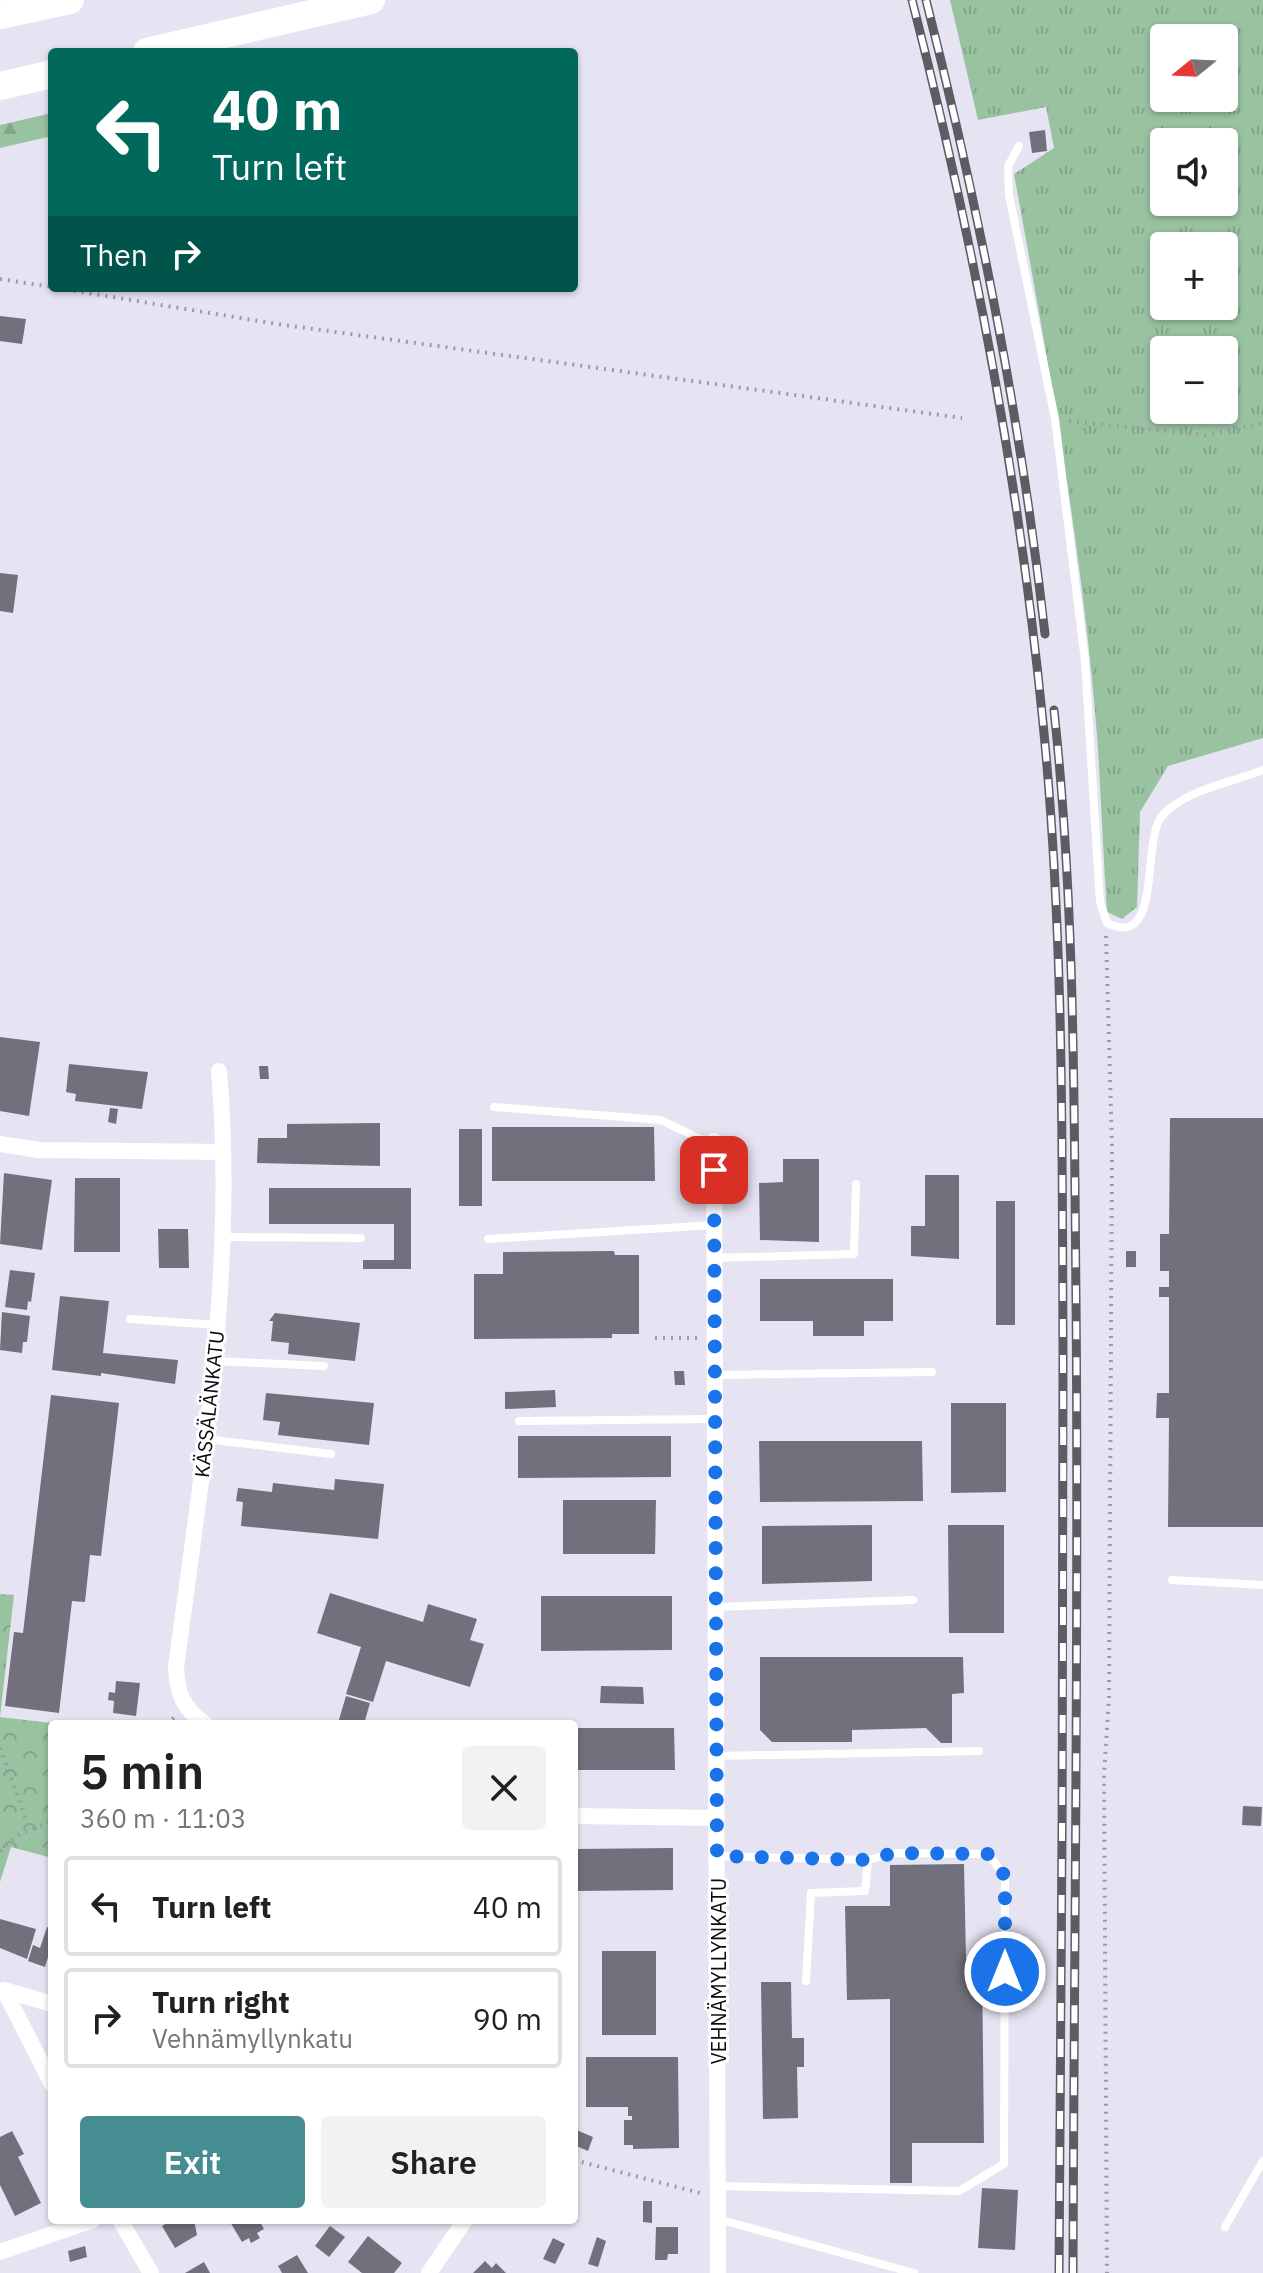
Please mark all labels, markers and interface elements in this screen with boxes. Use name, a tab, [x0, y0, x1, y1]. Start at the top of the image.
north arrow	[1150, 24, 1238, 112]
map controls	[1150, 24, 1238, 424]
text: 40 m	[212, 73, 342, 145]
icon: left	[80, 80, 184, 184]
button: sound	[1150, 128, 1238, 216]
text: Turn left	[212, 143, 347, 190]
icon: right	[164, 232, 208, 276]
button: +	[1150, 232, 1238, 320]
text: Then	[80, 235, 148, 274]
button: −	[1150, 336, 1238, 424]
pin	[680, 1136, 748, 1204]
icon: arrive	[692, 1148, 736, 1192]
street label: KÄSSÄLÄNKATU	[188, 1329, 230, 1479]
text: 5 min	[80, 1740, 204, 1802]
button: close	[462, 1746, 546, 1830]
text: 360 m · 11:03	[80, 1801, 246, 1835]
street label: VEHNÄMYLLYNKATU	[705, 1878, 732, 2064]
icon: left	[84, 1884, 128, 1928]
text: Turn left	[152, 1887, 271, 1926]
text: 40 m	[473, 1887, 542, 1926]
position arrow	[963, 1930, 1047, 2014]
text: Turn right	[152, 1982, 290, 2021]
icon: right	[84, 1996, 128, 2040]
text: 90 m	[473, 1999, 542, 2038]
text: Vehnämyllynkatu	[152, 2021, 353, 2055]
button: Exit	[80, 2116, 305, 2208]
button: Share	[321, 2116, 546, 2208]

